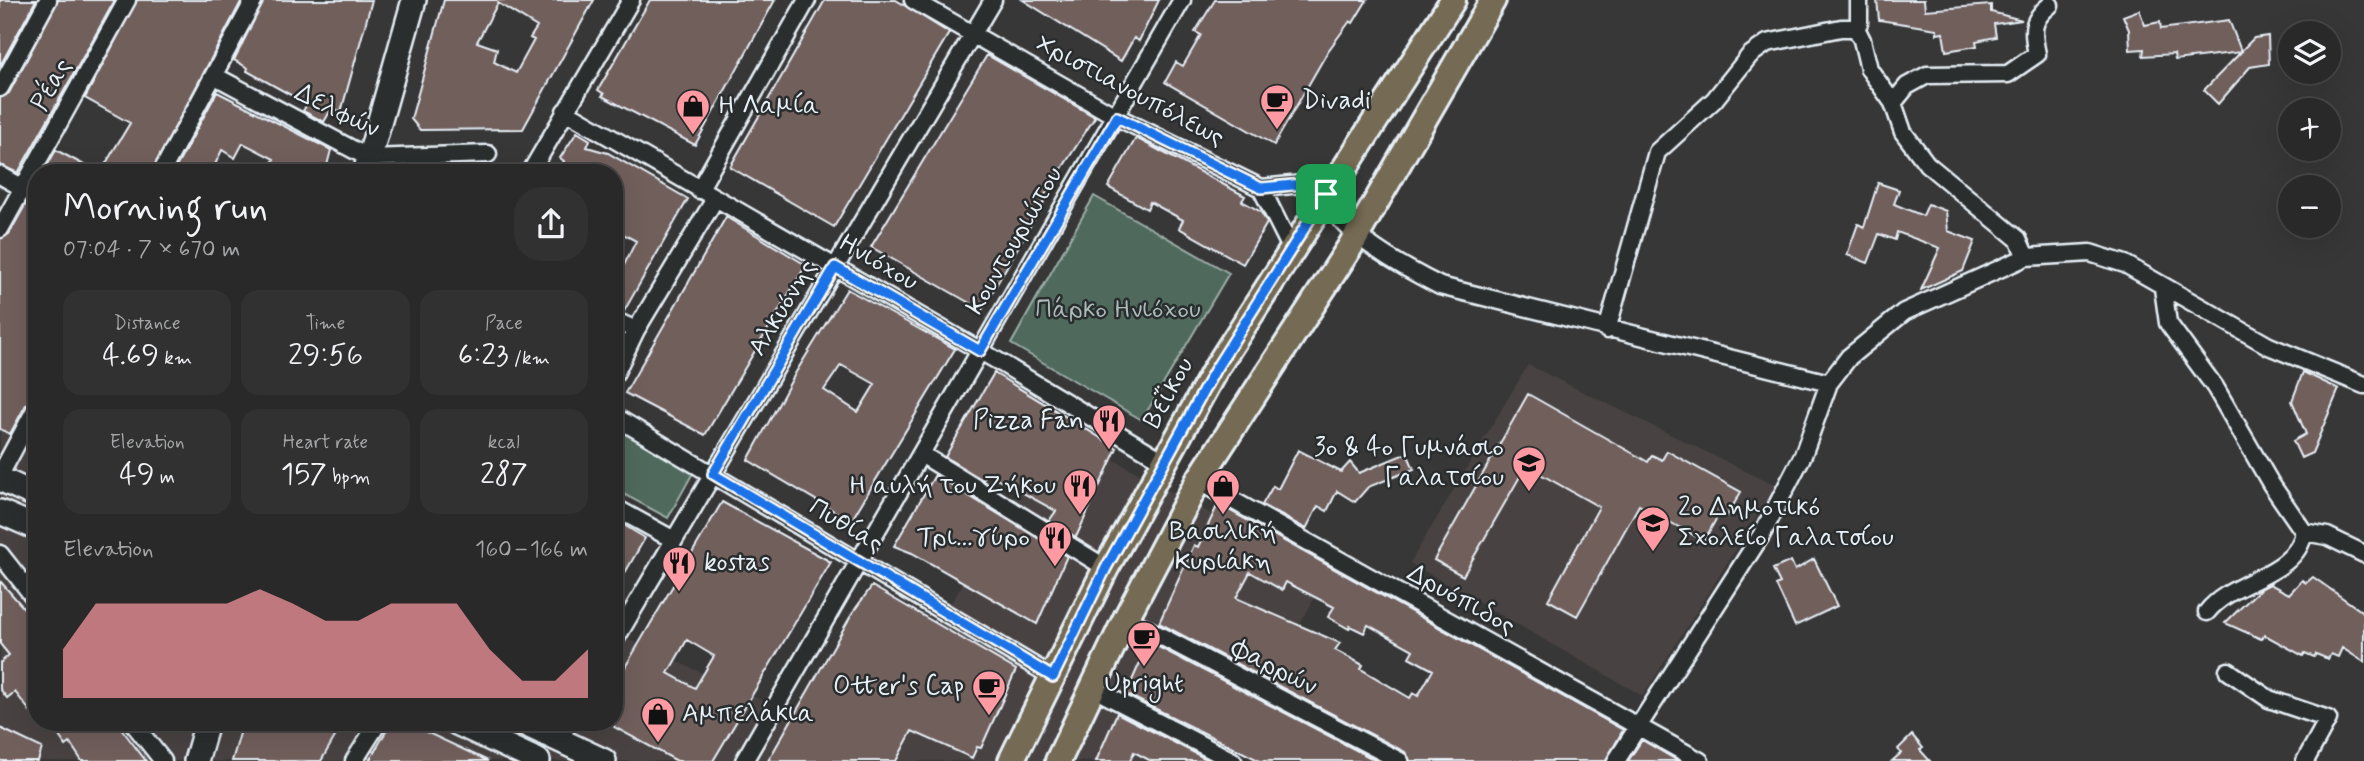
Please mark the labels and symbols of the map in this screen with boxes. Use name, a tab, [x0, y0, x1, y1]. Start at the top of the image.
street label: Χριστιανουπόλεως	[1030, 27, 1230, 155]
street label: Ρέας	[24, 53, 80, 117]
street label: Δελφών	[289, 76, 385, 146]
cafe icon: Divadi	[1258, 82, 1296, 131]
place label: Divadi	[1302, 84, 1371, 118]
shop icon: Η Λαμία	[674, 87, 712, 136]
place label: Η Λαμία	[718, 89, 819, 123]
street label: Κουντουριώτου	[959, 161, 1071, 321]
pin	[1296, 164, 1356, 224]
street label: Ηνιόχου	[832, 227, 924, 299]
street label: Αλκυόνης	[741, 253, 825, 363]
park label: Πάρκο Ηνιόχου	[1035, 293, 1201, 327]
street label: Βεΐκου	[1136, 351, 1202, 435]
restaurant icon: Pizza Fan	[1090, 402, 1128, 451]
place label: Pizza Fan	[973, 404, 1084, 438]
place label: 3ο & 4ο Γυμνάσιο Γαλατσίου	[1314, 431, 1504, 495]
school or university icon: 3ο & 4ο Γυμνάσιο Γαλατσίου	[1510, 444, 1548, 493]
restaurant icon: Η αυλή του Ζήκου	[1061, 467, 1099, 516]
shop icon: Βασιλική Κυριάκη	[1204, 467, 1242, 516]
place label: Η αυλή του Ζήκου	[849, 469, 1056, 503]
street label: Πυθίας	[803, 491, 889, 561]
place label: 2ο Δημοτικό Σχολείο Γαλατσίου	[1678, 491, 1894, 555]
school or university icon: 2ο Δημοτικό Σχολείο Γαλατσίου	[1634, 504, 1672, 553]
place label: Βασιλική Κυριάκη	[1169, 515, 1277, 579]
restaurant icon: Τρι...γύρο	[1036, 519, 1074, 568]
place label: Τρι...γύρο	[917, 521, 1030, 555]
restaurant icon: kostas	[660, 544, 698, 593]
place label: kostas	[704, 546, 770, 580]
street label: Δρυόπιδος	[1401, 556, 1521, 644]
cafe icon: Upright	[1125, 619, 1163, 668]
street label: Φαρρών	[1224, 631, 1323, 704]
place label: Upright	[1104, 667, 1184, 703]
cafe icon: Otter's Cap	[970, 668, 1008, 717]
place label: Otter's Cap	[833, 670, 964, 704]
shop icon: Αμπελάκια	[639, 695, 677, 744]
place label: Αμπελάκια	[682, 697, 814, 731]

